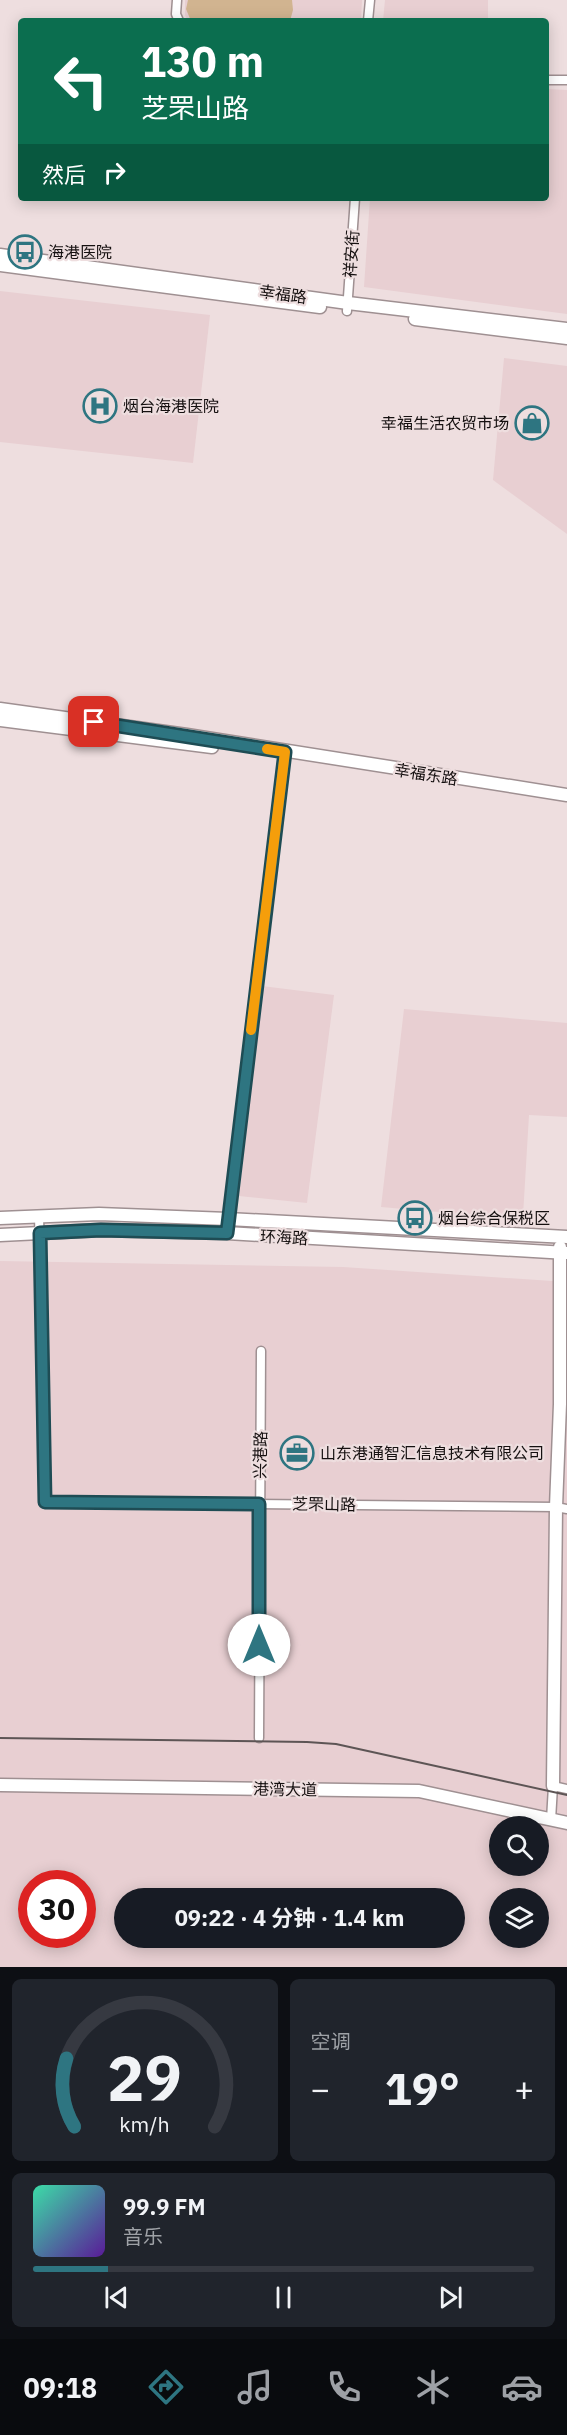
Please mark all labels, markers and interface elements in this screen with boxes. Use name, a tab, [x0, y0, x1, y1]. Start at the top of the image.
text: 130 m	[141, 34, 264, 89]
icon: left	[42, 42, 120, 120]
text: 芝罘山路	[141, 90, 249, 125]
icon: right	[98, 156, 131, 189]
text: 然后	[42, 160, 86, 189]
street label: 祥安街	[339, 229, 363, 279]
bus stop icon: 海港医院	[7, 234, 43, 270]
place label: 海港医院	[48, 242, 112, 262]
street label: 幸福路	[258, 281, 308, 307]
hospital icon: 烟台海港医院	[82, 388, 118, 424]
place label: 烟台海港医院	[123, 396, 219, 416]
shop icon: 幸福生活农贸市场	[514, 405, 550, 441]
place label: 幸福生活农贸市场	[381, 413, 509, 433]
pin	[68, 696, 119, 747]
icon: arrive	[77, 705, 110, 738]
street label: 幸福东路	[393, 759, 459, 789]
bus stop icon: 烟台综合保税区	[397, 1200, 433, 1236]
place label: 烟台综合保税区	[438, 1208, 550, 1228]
street label: 环海路	[260, 1226, 308, 1248]
street label: 兴港路	[250, 1431, 270, 1479]
office icon: 山东港通智汇信息技术有限公司	[279, 1435, 315, 1471]
place label: 山东港通智汇信息技术有限公司	[320, 1443, 544, 1463]
street label: 芝罘山路	[292, 1493, 356, 1515]
position arrow	[227, 1613, 291, 1677]
street label: 港湾大道	[253, 1778, 317, 1800]
map controls	[489, 1816, 549, 1948]
button: search	[489, 1816, 549, 1876]
speed limit sign: 30	[18, 1870, 96, 1948]
button: layers	[489, 1888, 549, 1948]
text: 09:22 · 4 分钟 · 1.4 km	[175, 1903, 404, 1932]
text: 空调	[311, 2028, 351, 2055]
text: 29	[107, 2037, 182, 2118]
text: 19°	[385, 2059, 460, 2117]
text: −	[311, 2067, 330, 2110]
text: +	[514, 2067, 534, 2110]
text: km/h	[120, 2110, 170, 2138]
text: 99.9 FM	[123, 2192, 206, 2221]
text: 音乐	[123, 2223, 163, 2250]
icon: previous	[100, 2281, 133, 2314]
icon: pause	[267, 2281, 300, 2314]
icon: next	[434, 2281, 467, 2314]
icon: directions	[145, 2366, 187, 2408]
icon: music	[234, 2366, 276, 2408]
icon: phone	[323, 2366, 365, 2408]
icon: climate	[412, 2366, 454, 2408]
icon: car	[501, 2366, 543, 2408]
text: 09:18	[24, 2370, 97, 2405]

